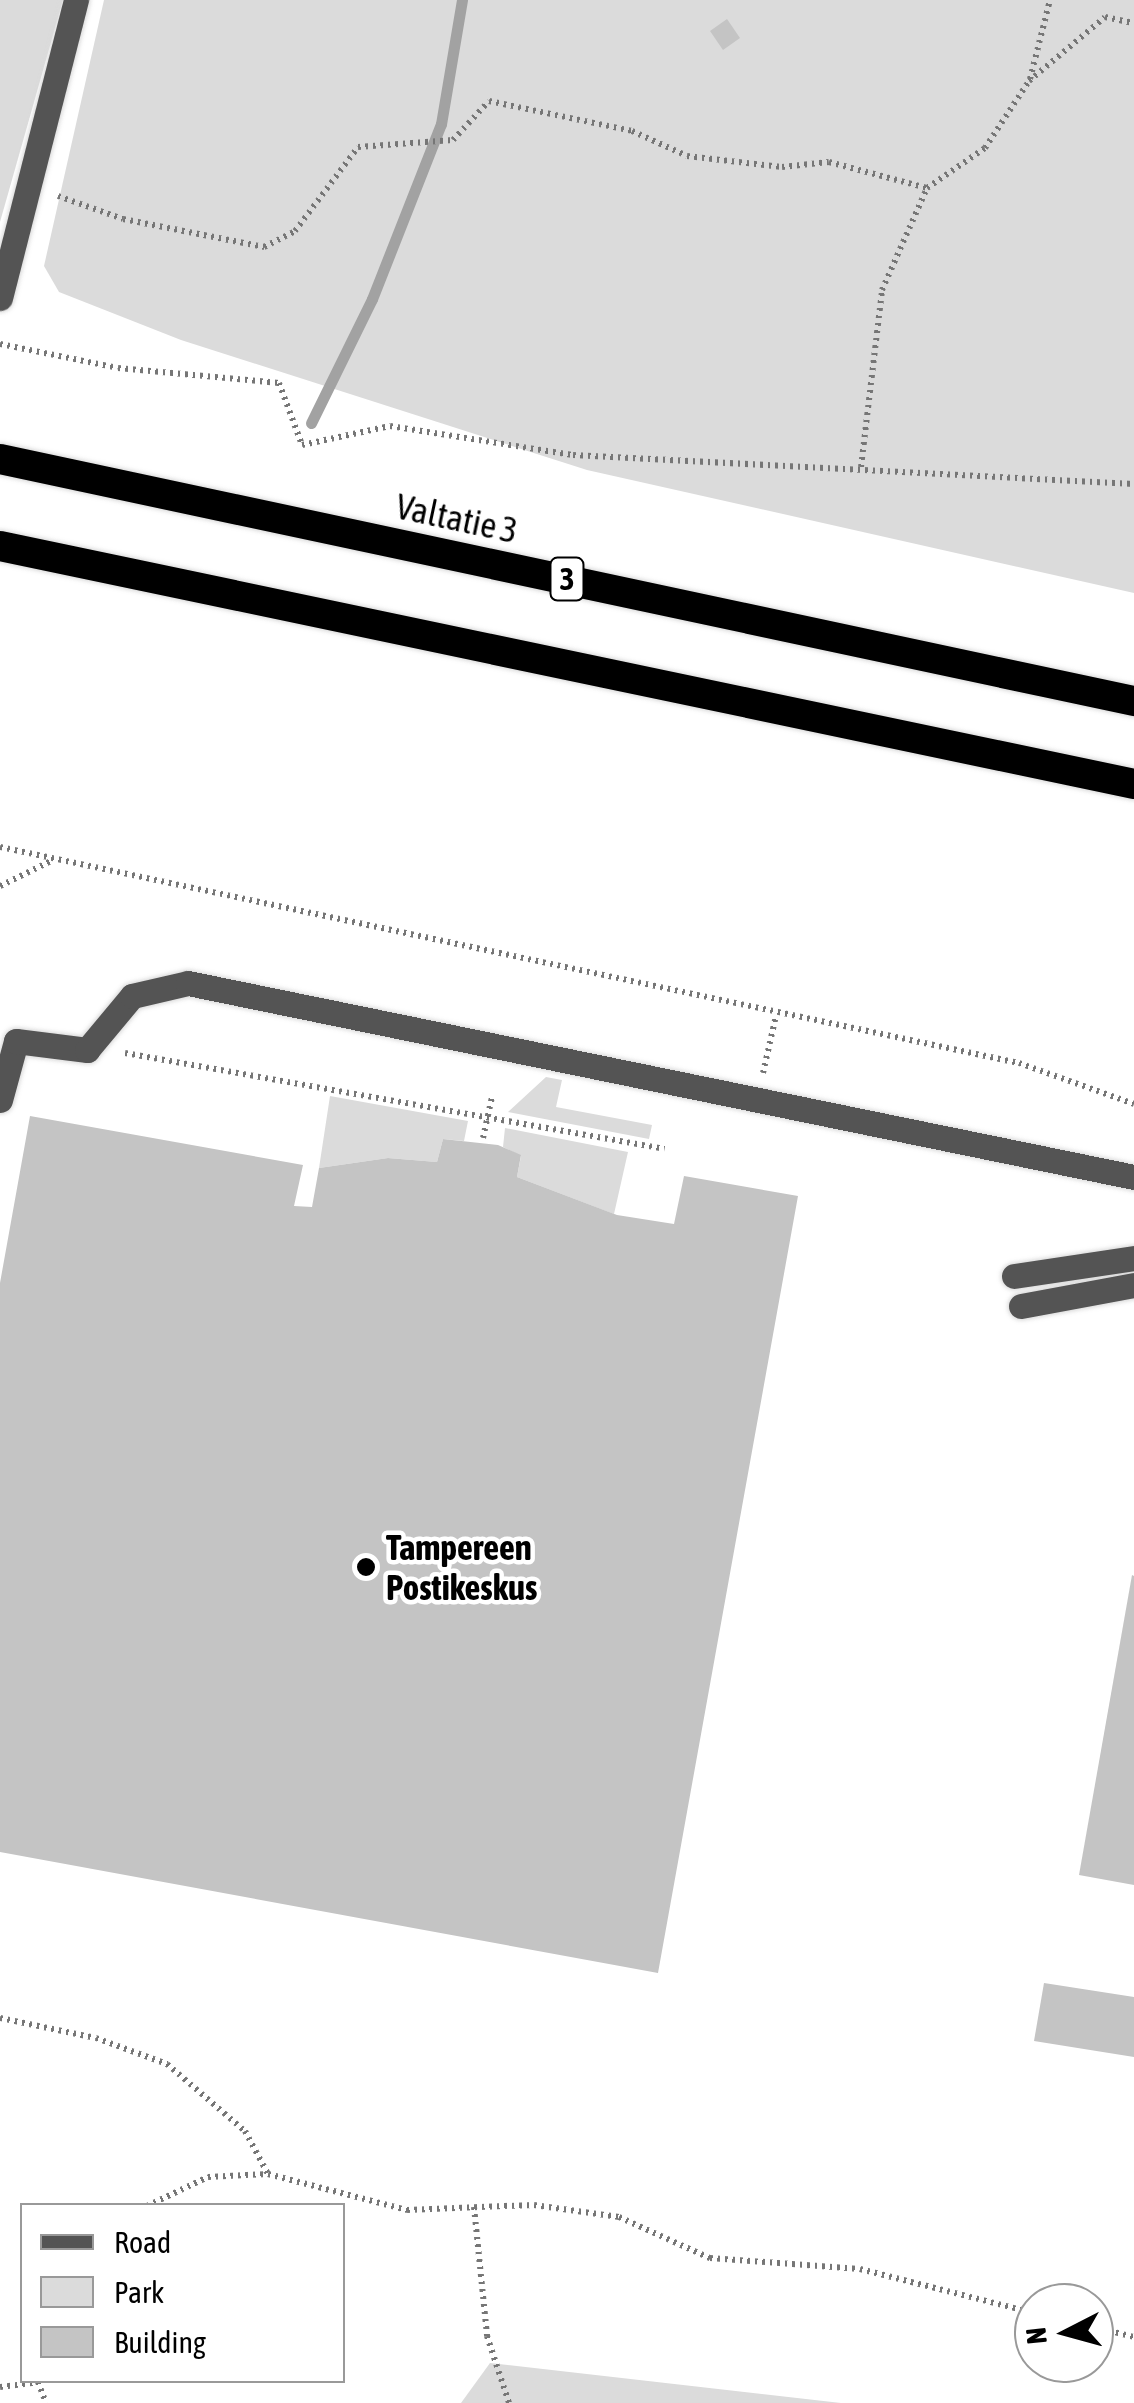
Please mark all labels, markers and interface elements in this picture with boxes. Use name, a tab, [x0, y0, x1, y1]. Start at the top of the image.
street label: Valtatie 3	[392, 485, 522, 551]
road number: 3	[547, 552, 587, 606]
place label: Tampereen Postikeskus	[386, 1526, 537, 1608]
marker: Tampereen Postikeskus	[355, 1556, 377, 1578]
legend	[20, 2203, 345, 2383]
text: Road	[114, 2225, 171, 2259]
text: Park	[114, 2275, 164, 2309]
north arrow	[1014, 2283, 1114, 2383]
text: Building	[114, 2325, 206, 2359]
text: N	[1019, 2326, 1053, 2346]

